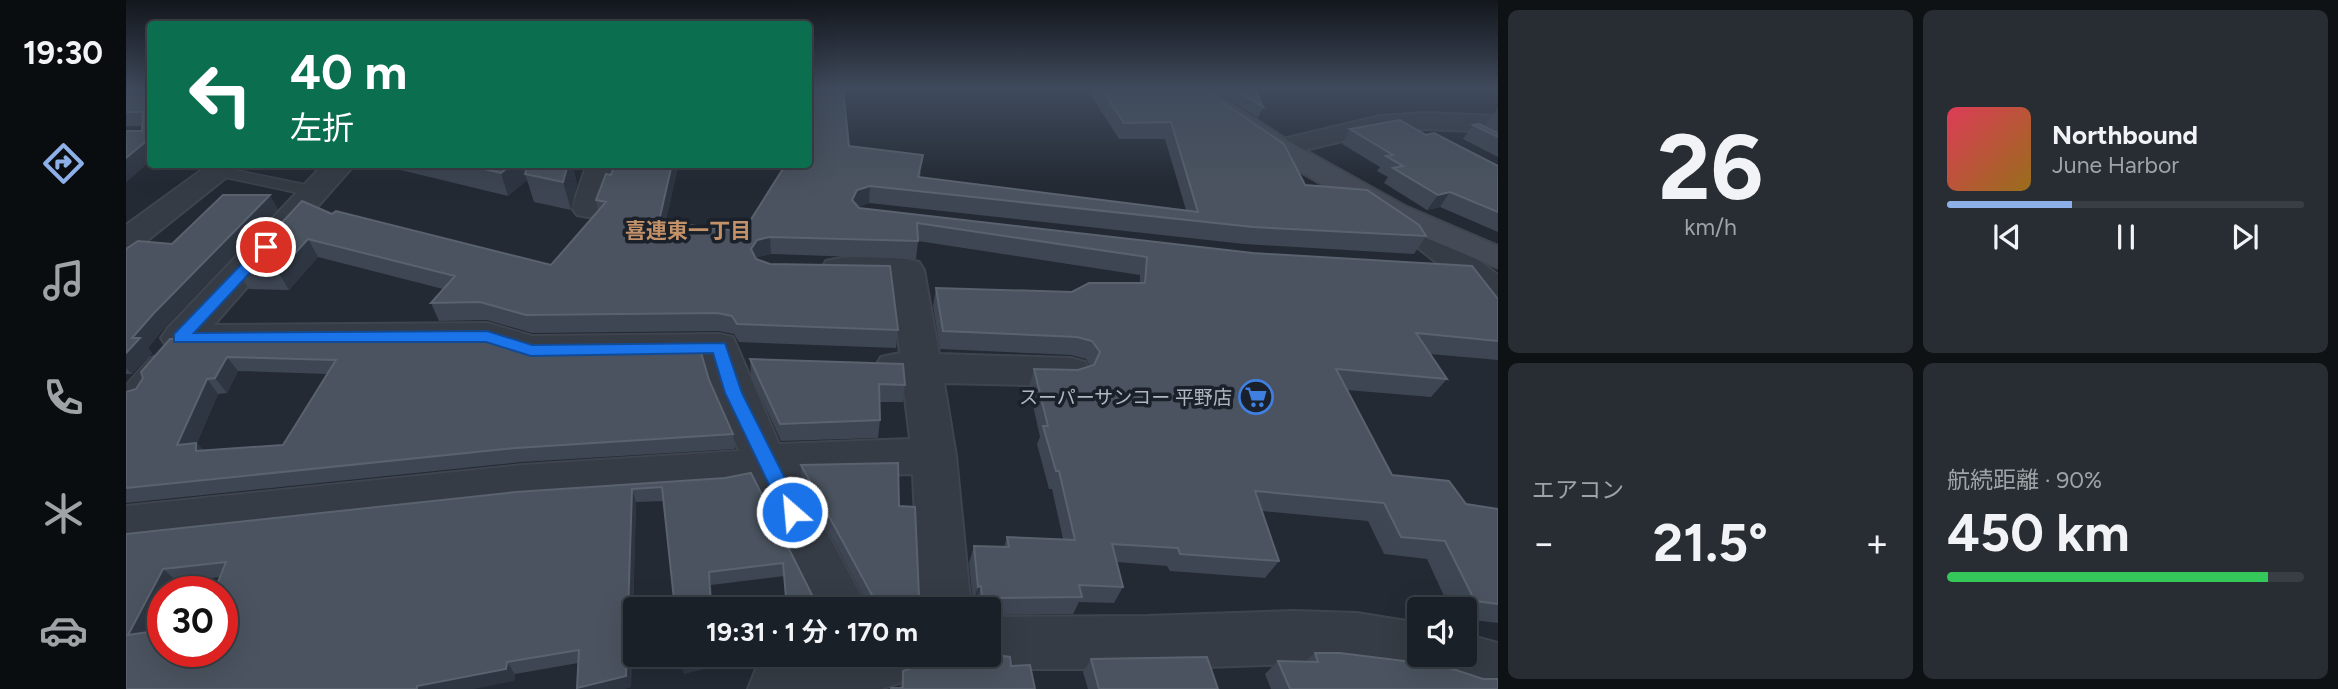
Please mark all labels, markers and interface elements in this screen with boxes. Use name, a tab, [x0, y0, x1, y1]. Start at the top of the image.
text: 19:30	[23, 34, 103, 72]
text: 40 m	[290, 42, 407, 101]
icon: left	[175, 49, 266, 140]
text: 左折	[290, 109, 354, 147]
text: 26	[1658, 113, 1763, 222]
text: Northbound	[2052, 119, 2198, 151]
icon: directions	[39, 139, 88, 188]
text: June Harbor	[2052, 151, 2179, 179]
text: km/h	[1684, 213, 1737, 241]
pin	[236, 217, 296, 277]
district label: 喜連東一丁目	[625, 218, 751, 243]
icon: previous	[1988, 218, 2026, 256]
icon: pause	[2107, 218, 2145, 256]
icon: next	[2226, 218, 2264, 256]
icon: arrive	[247, 228, 285, 266]
icon: music	[39, 256, 88, 305]
icon: phone	[39, 373, 88, 422]
supermarket icon: スーパーサンコー 平野店	[1237, 378, 1275, 416]
place label: スーパーサンコー 平野店	[1019, 386, 1232, 409]
text: 航続距離 · 90%	[1947, 466, 2102, 494]
position arrow	[755, 475, 829, 549]
text: エアコン	[1532, 476, 1624, 504]
icon: climate	[39, 489, 88, 538]
text: 450 km	[1947, 502, 2130, 564]
text: 21.5°	[1653, 512, 1768, 574]
text: −	[1532, 520, 1556, 566]
text: +	[1865, 520, 1889, 566]
speed limit sign: 30	[147, 576, 238, 667]
map controls	[1407, 597, 1477, 667]
button: sound	[1407, 597, 1477, 667]
icon: car	[39, 606, 88, 655]
text: 19:31 · 1 分 · 170 m	[706, 616, 918, 648]

